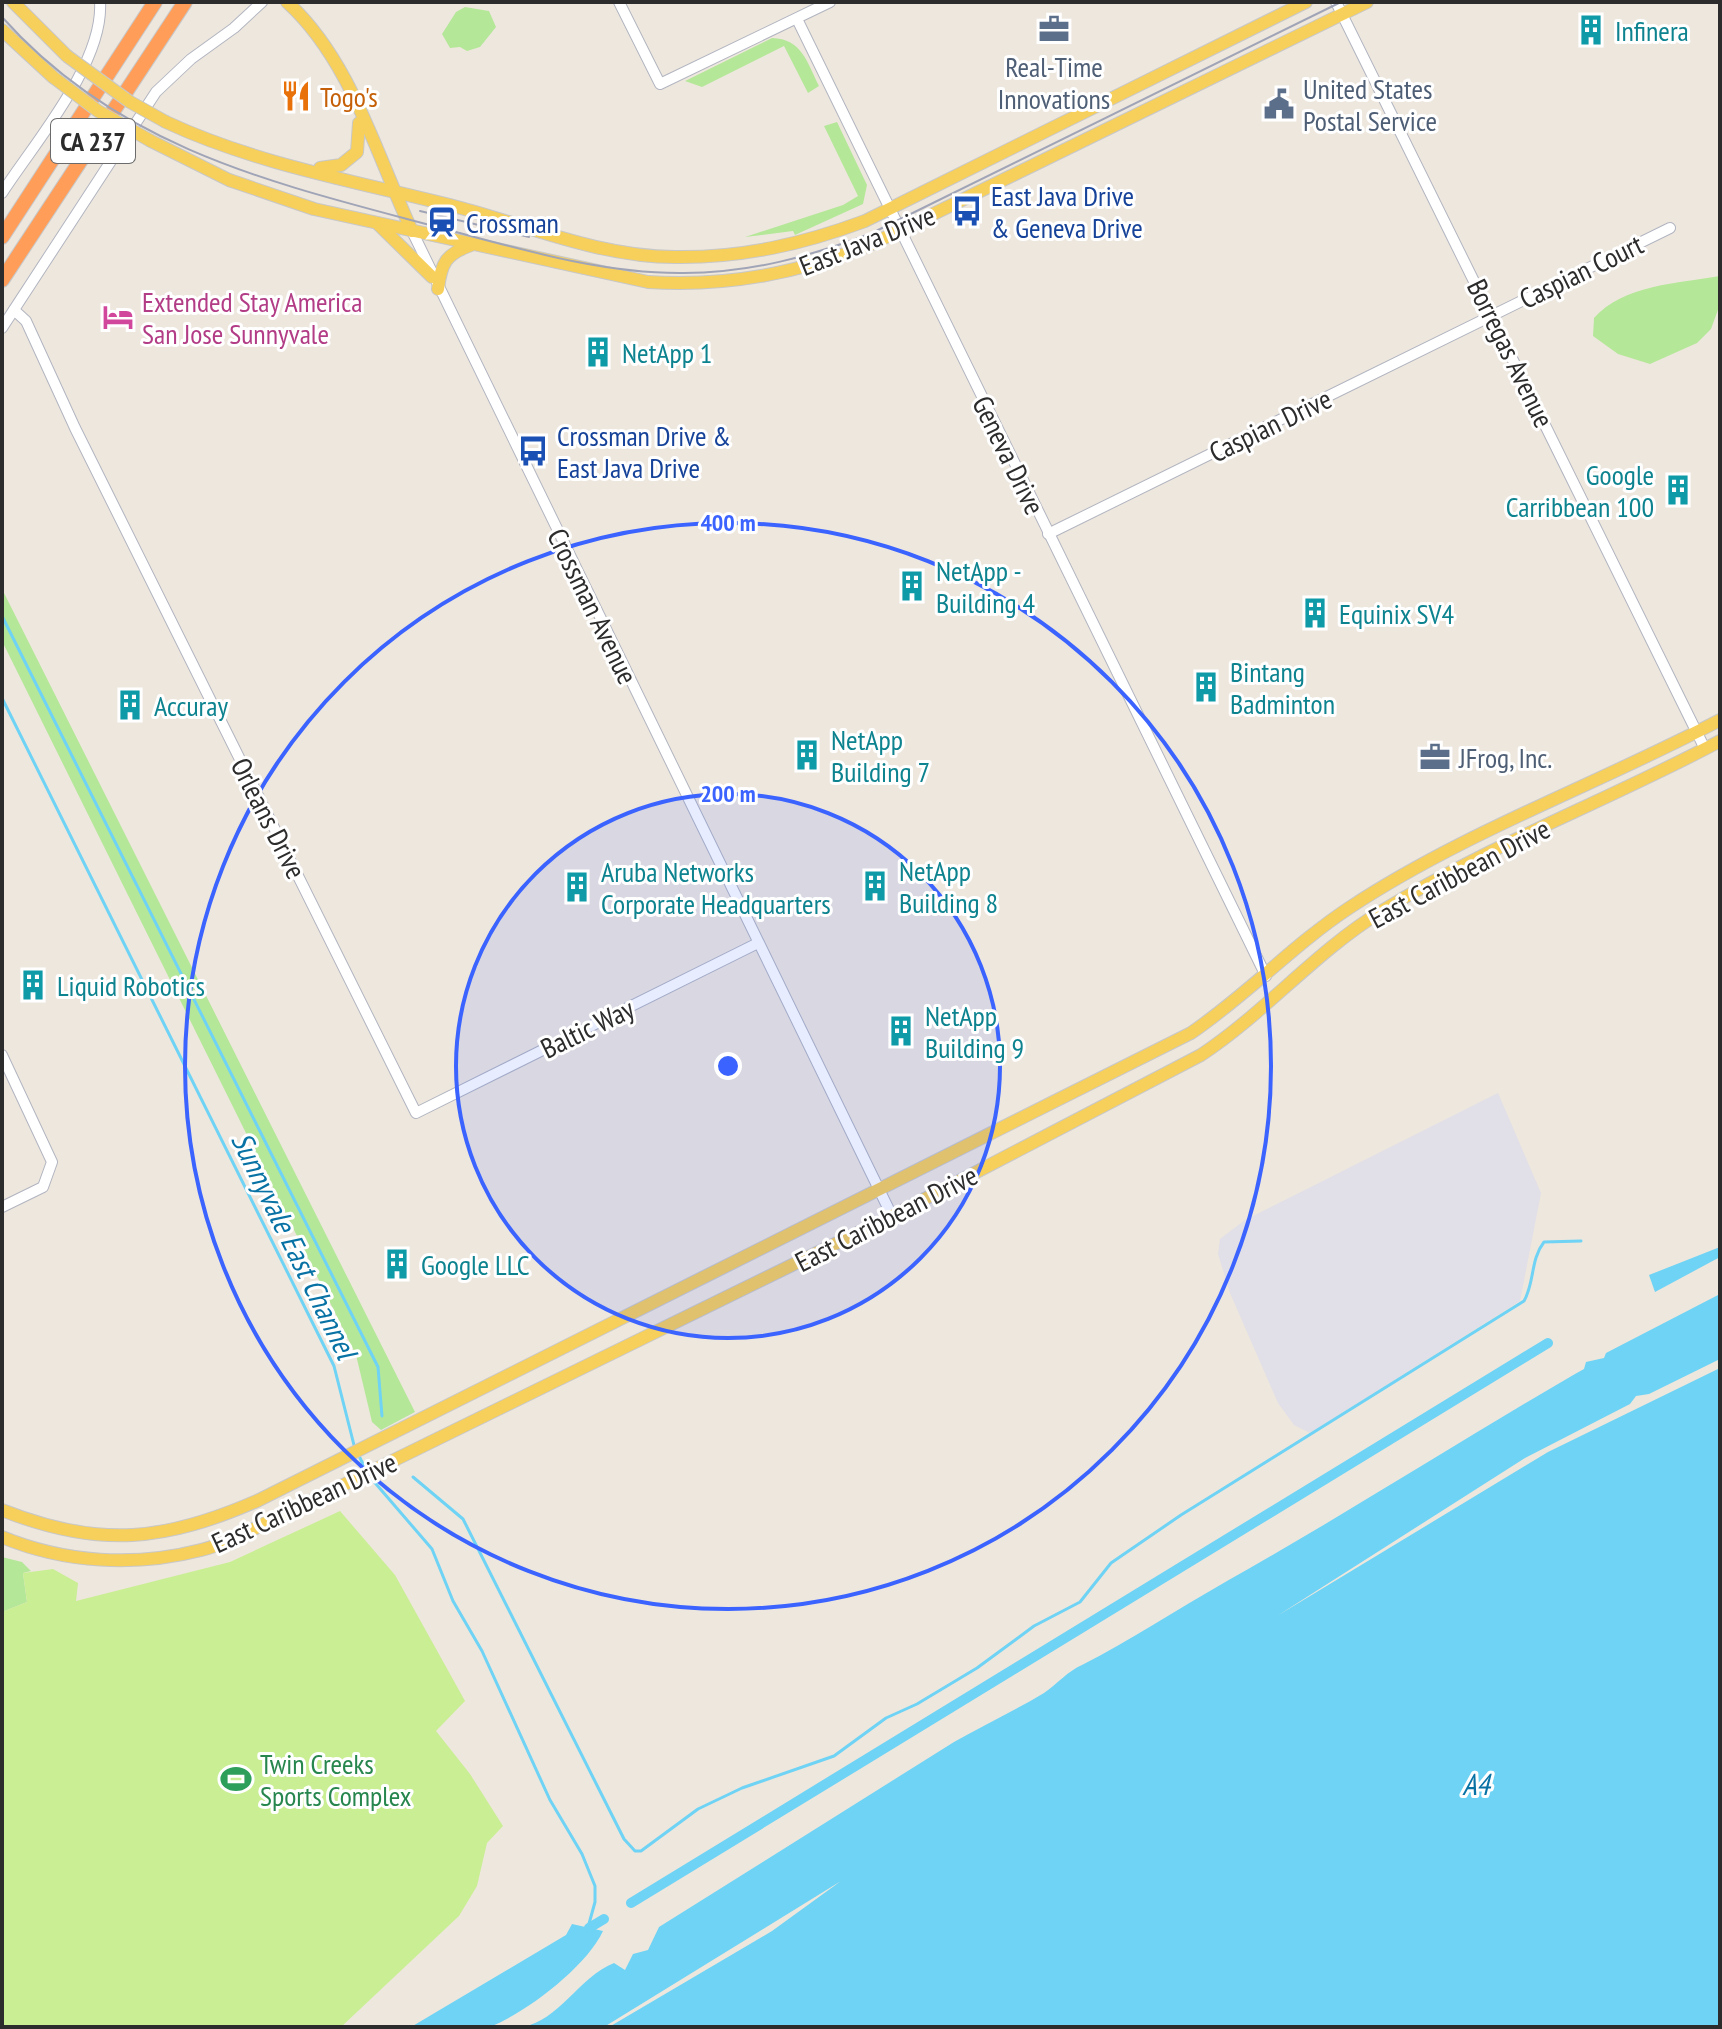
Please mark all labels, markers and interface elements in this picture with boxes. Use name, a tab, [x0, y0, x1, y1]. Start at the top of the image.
office icon: Real-Time Innovations	[1037, 12, 1071, 46]
place label: Infinera	[1615, 12, 1689, 49]
building icon: Infinera	[1574, 13, 1608, 47]
place label: Real-Time Innovations	[998, 48, 1110, 117]
place label: United States Postal Service	[1303, 70, 1437, 139]
place label: Togo's	[320, 78, 378, 115]
restaurant icon: Togo's	[279, 79, 313, 113]
public building icon: United States Postal Service	[1262, 87, 1296, 121]
road number: CA 237	[51, 119, 135, 163]
place label: East Java Drive & Geneva Drive	[991, 177, 1143, 246]
bus stop icon: East Java Drive & Geneva Drive	[950, 194, 984, 228]
street label: East Java Drive	[794, 196, 940, 284]
place label: Crossman	[466, 204, 559, 241]
station icon: Crossman	[425, 205, 459, 239]
street label: Caspian Court	[1513, 225, 1649, 317]
street label: Borregas Avenue	[1459, 273, 1563, 433]
place label: Extended Stay America San Jose Sunnyvale	[142, 283, 362, 352]
hotel icon: Extended Stay America San Jose Sunnyvale	[101, 300, 135, 334]
place label: NetApp 1	[622, 334, 712, 371]
building icon: NetApp 1	[581, 335, 615, 369]
street label: Caspian Drive	[1203, 380, 1337, 470]
street label: Geneva Drive	[964, 390, 1054, 520]
place label: Crossman Drive & East Java Drive	[557, 417, 731, 486]
bus stop icon: Crossman Drive & East Java Drive	[516, 434, 550, 468]
place label: Google Carribbean 100	[1506, 456, 1654, 525]
building icon: Google Carribbean 100	[1661, 473, 1695, 507]
text: 400 m	[700, 507, 756, 538]
street label: Crossman Avenue	[539, 522, 647, 690]
place label: NetApp - Building 4	[936, 552, 1035, 621]
building icon: NetApp - Building 4	[895, 569, 929, 603]
place label: Equinix SV4	[1339, 595, 1454, 632]
building icon: Equinix SV4	[1298, 596, 1332, 630]
place label: Bintang Badminton	[1230, 653, 1335, 722]
building icon: Bintang Badminton	[1189, 670, 1223, 704]
place label: Accuray	[154, 687, 228, 724]
building icon: Accuray	[113, 688, 147, 722]
place label: NetApp Building 7	[831, 721, 930, 790]
building icon: NetApp Building 7	[790, 738, 824, 772]
place label: JFrog, Inc.	[1458, 739, 1552, 776]
office icon: JFrog, Inc.	[1418, 740, 1452, 774]
street label: Orleans Drive	[223, 751, 315, 885]
text: 200 m	[700, 778, 756, 809]
street label: East Caribbean Drive	[1362, 810, 1556, 936]
place label: NetApp Building 8	[899, 852, 998, 921]
place label: Aruba Networks Corporate Headquarters	[601, 853, 831, 922]
building icon: NetApp Building 8	[858, 869, 892, 903]
building icon: Aruba Networks Corporate Headquarters	[560, 870, 594, 904]
place label: Liquid Robotics	[57, 967, 205, 1004]
building icon: Liquid Robotics	[16, 968, 50, 1002]
street label: Baltic Way	[534, 989, 640, 1066]
place label: NetApp Building 9	[925, 997, 1024, 1066]
building icon: NetApp Building 9	[884, 1014, 918, 1048]
centre of rings	[714, 1052, 742, 1080]
water label: Sunnyvale East Channel	[223, 1125, 368, 1367]
street label: East Caribbean Drive	[789, 1156, 983, 1280]
place label: Google LLC	[421, 1246, 530, 1283]
building icon: Google LLC	[380, 1247, 414, 1281]
street label: East Caribbean Drive	[206, 1443, 402, 1561]
place label: Twin Creeks Sports Complex	[260, 1745, 411, 1814]
sports icon: Twin Creeks Sports Complex	[219, 1762, 253, 1796]
water label: A4	[1462, 1764, 1492, 1803]

